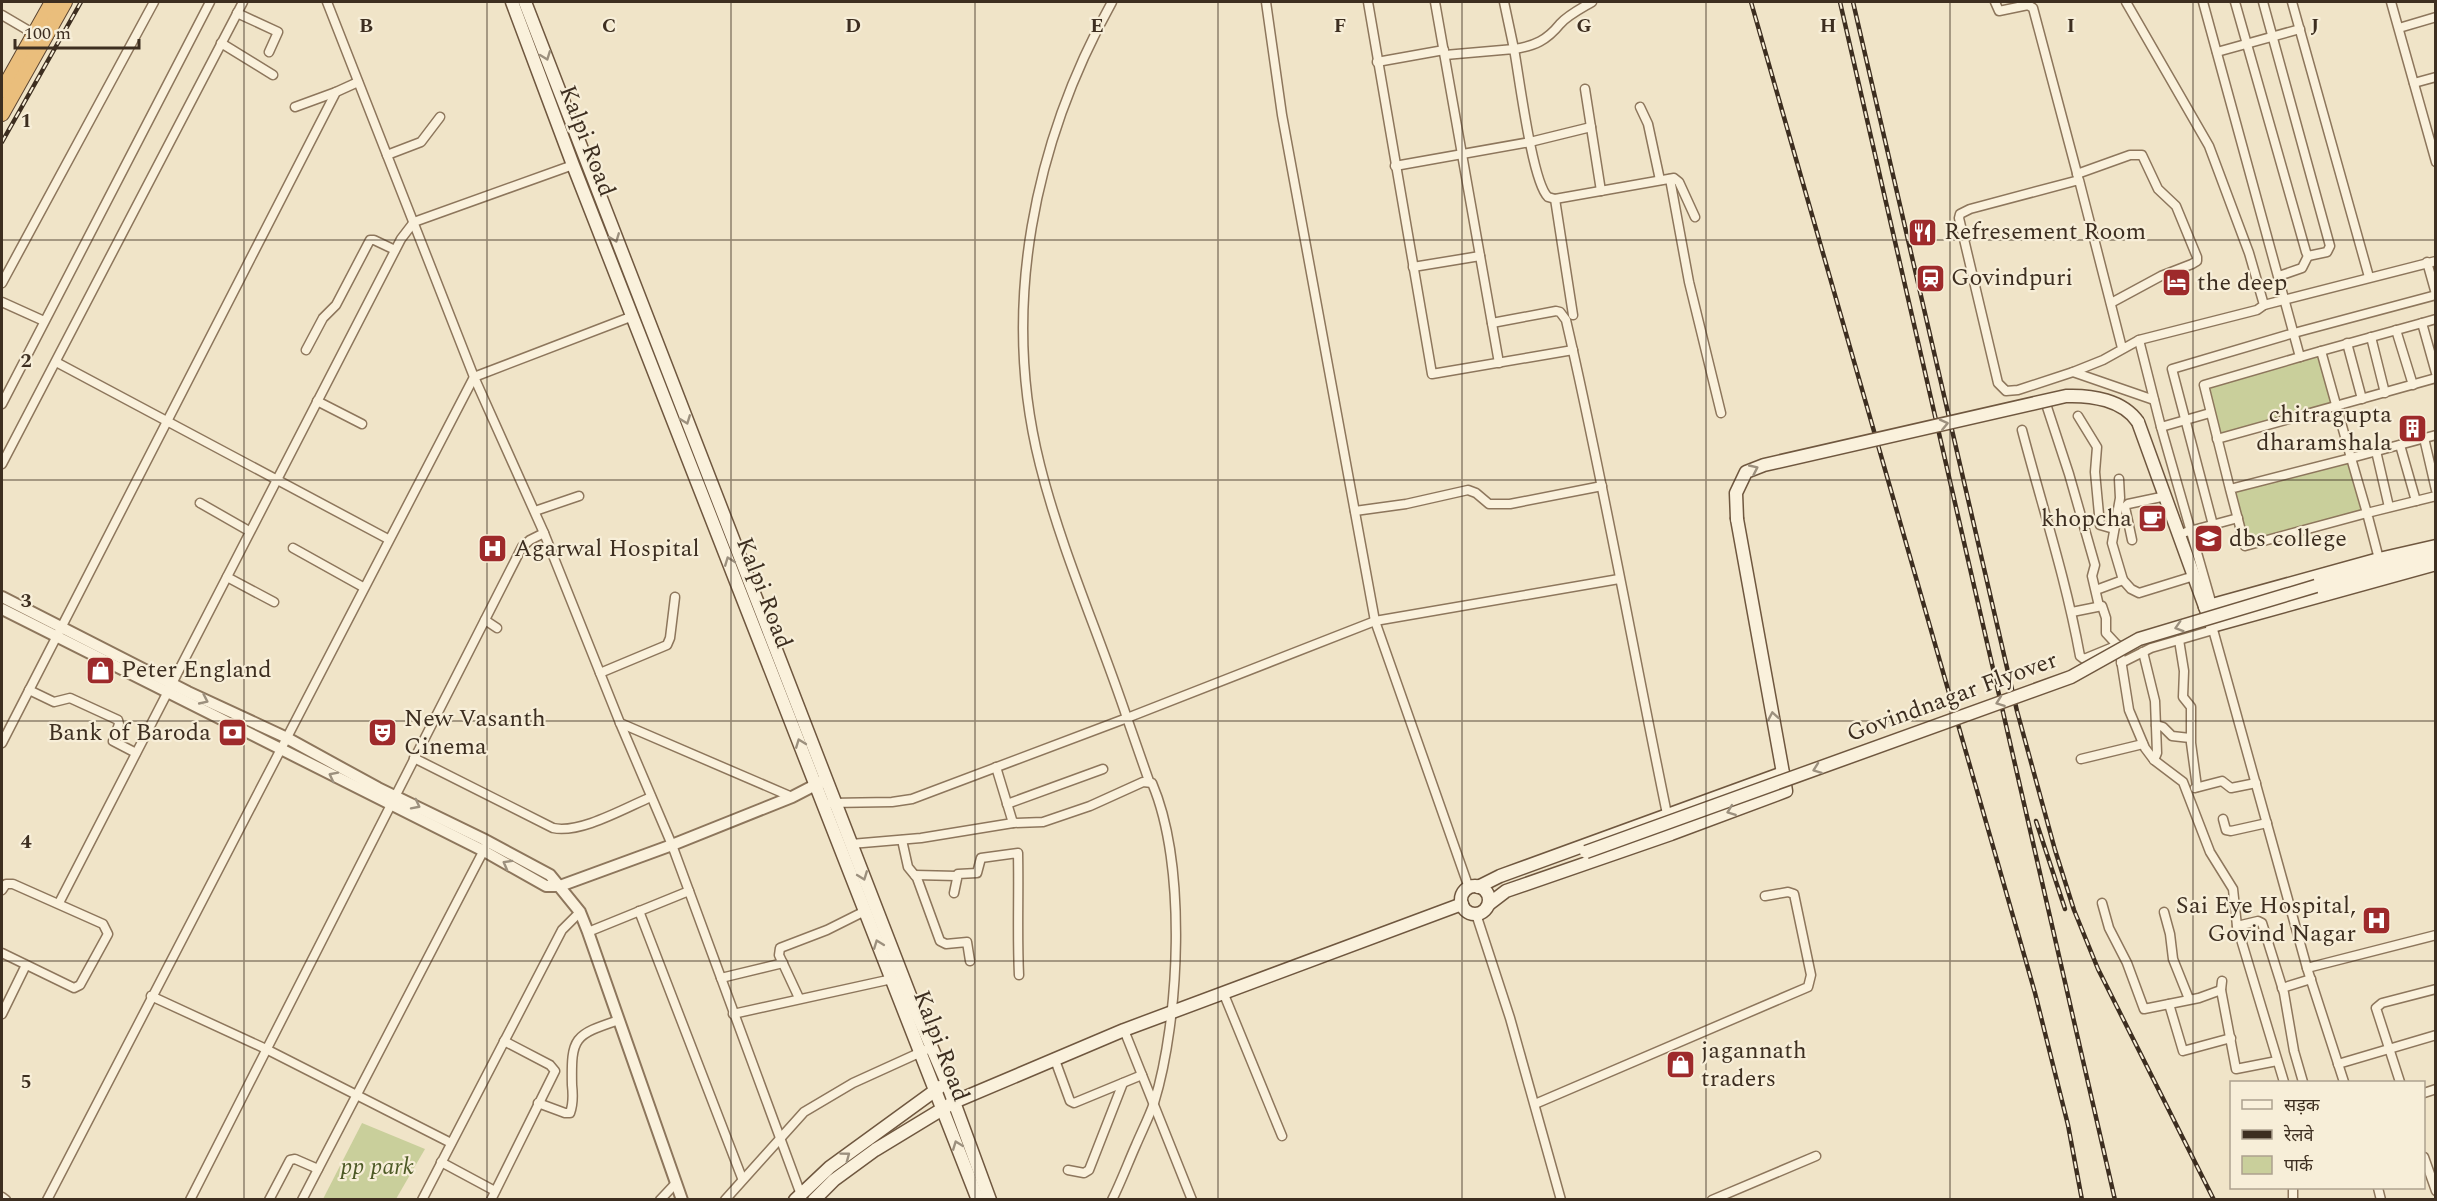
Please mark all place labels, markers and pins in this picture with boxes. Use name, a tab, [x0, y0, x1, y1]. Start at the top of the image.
place label: Refresement Room	[1944, 214, 2146, 250]
restaurant icon: Refresement Room	[1907, 216, 1939, 248]
place label: Govindpuri	[1951, 260, 2073, 296]
station icon: Govindpuri	[1914, 262, 1946, 294]
place label: the deep	[2197, 265, 2287, 301]
hotel icon: the deep	[2160, 267, 2192, 299]
place label: chitragupta dharamshala	[2256, 397, 2392, 461]
building icon: chitragupta dharamshala	[2397, 413, 2429, 445]
place label: khopcha	[2041, 501, 2132, 537]
cafe icon: khopcha	[2137, 503, 2169, 535]
place label: dbs college	[2229, 521, 2347, 557]
school or university icon: dbs college	[2192, 523, 2224, 555]
place label: Agarwal Hospital	[514, 531, 699, 567]
hospital icon: Agarwal Hospital	[477, 533, 509, 565]
place label: Peter England	[121, 652, 272, 688]
shop icon: Peter England	[84, 654, 116, 686]
place label: New Vasanth Cinema	[404, 701, 546, 765]
place label: Bank of Baroda	[48, 715, 211, 751]
bank icon: Bank of Baroda	[216, 717, 248, 749]
theatre icon: New Vasanth Cinema	[367, 717, 399, 749]
place label: Sai Eye Hospital, Govind Nagar	[2176, 888, 2356, 952]
hospital icon: Sai Eye Hospital, Govind Nagar	[2361, 904, 2393, 936]
place label: jagannath traders	[1701, 1033, 1807, 1097]
shop icon: jagannath traders	[1664, 1049, 1696, 1081]

